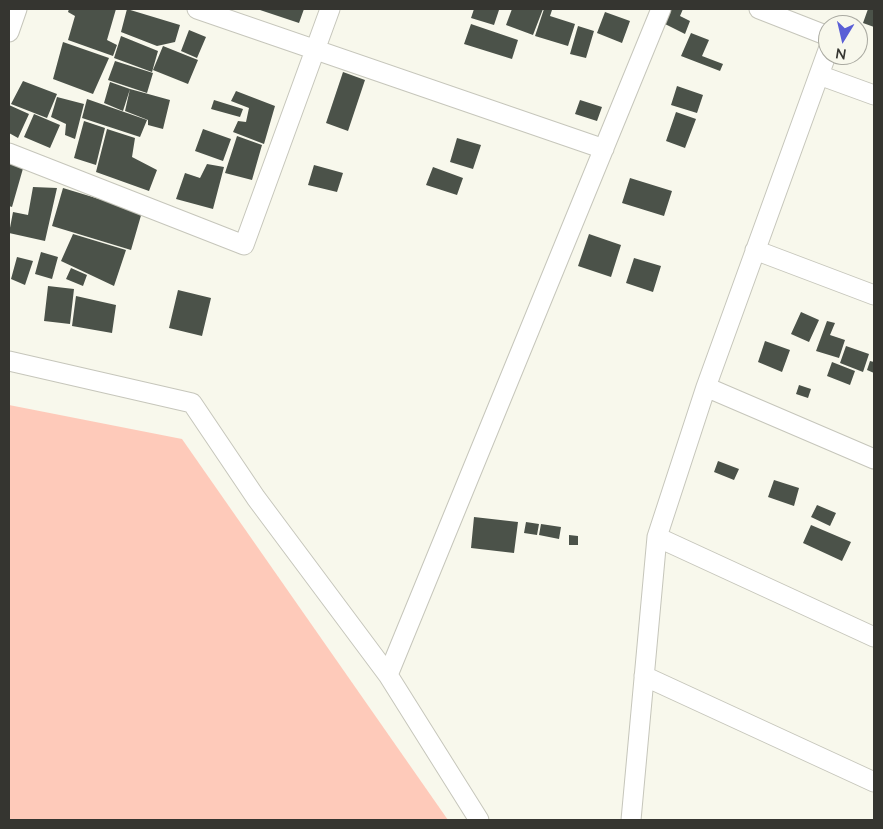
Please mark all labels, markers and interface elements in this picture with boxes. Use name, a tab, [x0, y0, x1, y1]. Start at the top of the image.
north arrow	[818, 15, 868, 65]
text: N	[834, 45, 847, 64]

